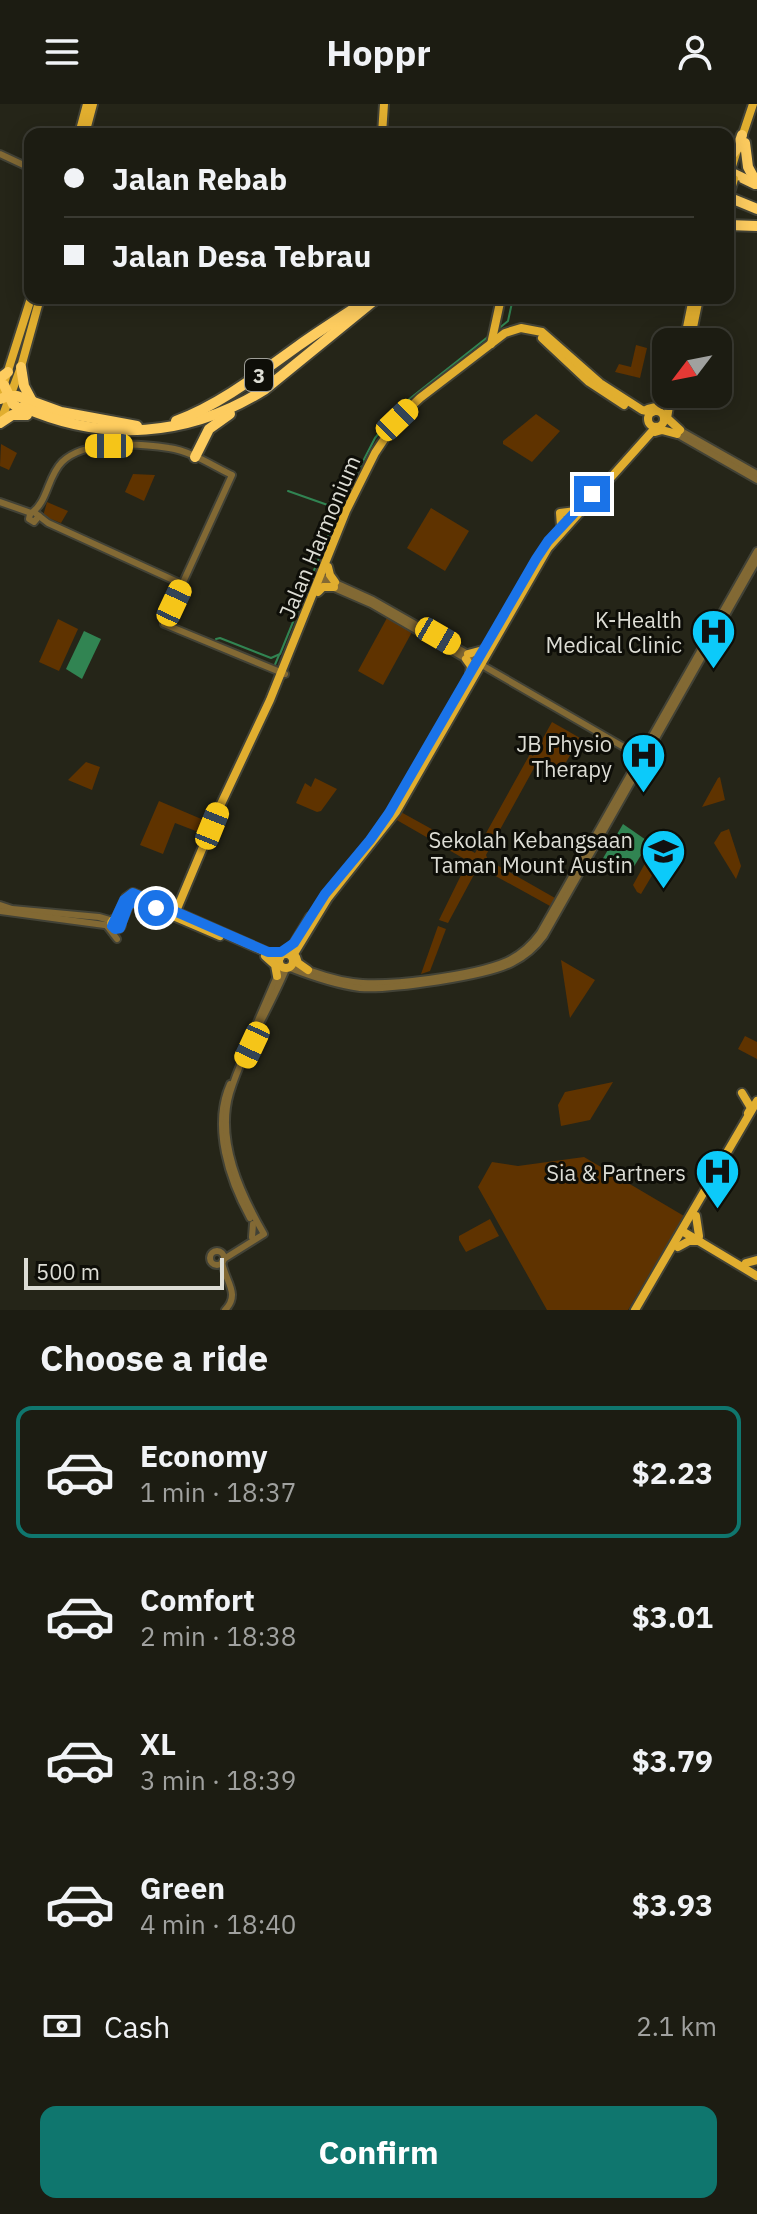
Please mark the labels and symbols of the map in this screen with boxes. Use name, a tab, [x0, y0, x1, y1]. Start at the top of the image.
north arrow	[652, 328, 732, 408]
road number: 3	[245, 359, 273, 391]
car	[371, 395, 423, 445]
car	[85, 434, 133, 458]
street label: Jalan Harmonium	[271, 451, 367, 623]
route end	[574, 476, 610, 512]
car	[153, 576, 195, 630]
place label: K-Health Medical Clinic	[546, 605, 682, 659]
hospital icon: K-Health Medical Clinic	[689, 608, 737, 671]
car	[411, 614, 465, 658]
place label: JB Physio Therapy	[516, 729, 612, 783]
hospital icon: JB Physio Therapy	[619, 732, 667, 795]
car	[192, 799, 232, 853]
place label: Sekolah Kebangsaan Taman Mount Austin	[428, 825, 633, 879]
school or university icon: Sekolah Kebangsaan Taman Mount Austin	[640, 828, 688, 891]
route start	[138, 890, 174, 926]
car	[231, 1018, 273, 1072]
hospital icon: Sia & Partners	[693, 1148, 741, 1211]
place label: Sia & Partners	[546, 1158, 686, 1187]
scale bar	[24, 1254, 224, 1290]

